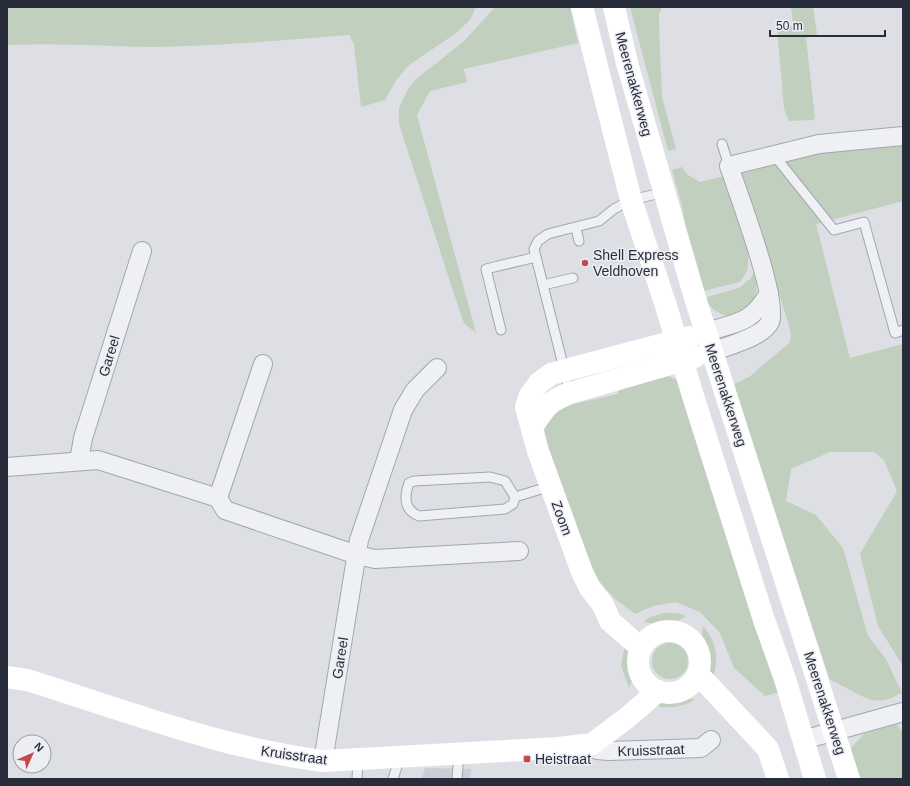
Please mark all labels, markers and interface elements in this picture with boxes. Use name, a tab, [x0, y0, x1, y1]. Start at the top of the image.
scale bar	[770, 12, 885, 38]
text: 50 m	[776, 19, 803, 33]
street label: Meerenakkerweg	[612, 30, 656, 138]
place label: Shell Express Veldhoven	[593, 247, 679, 279]
marker: Shell Express Veldhoven	[580, 258, 590, 268]
street label: Gareel	[95, 334, 123, 378]
street label: Meerenakkerweg	[702, 341, 750, 449]
street label: Zoom	[548, 498, 576, 538]
street label: Gareel	[329, 636, 351, 680]
street label: Meerenakkerweg	[801, 649, 849, 757]
north arrow	[12, 734, 52, 774]
text: N	[32, 740, 46, 754]
street label: Kruisstraat	[617, 741, 685, 759]
street label: Kruisstraat	[260, 742, 328, 768]
place label: Heistraat	[535, 751, 591, 767]
marker: Heistraat	[522, 754, 532, 764]

